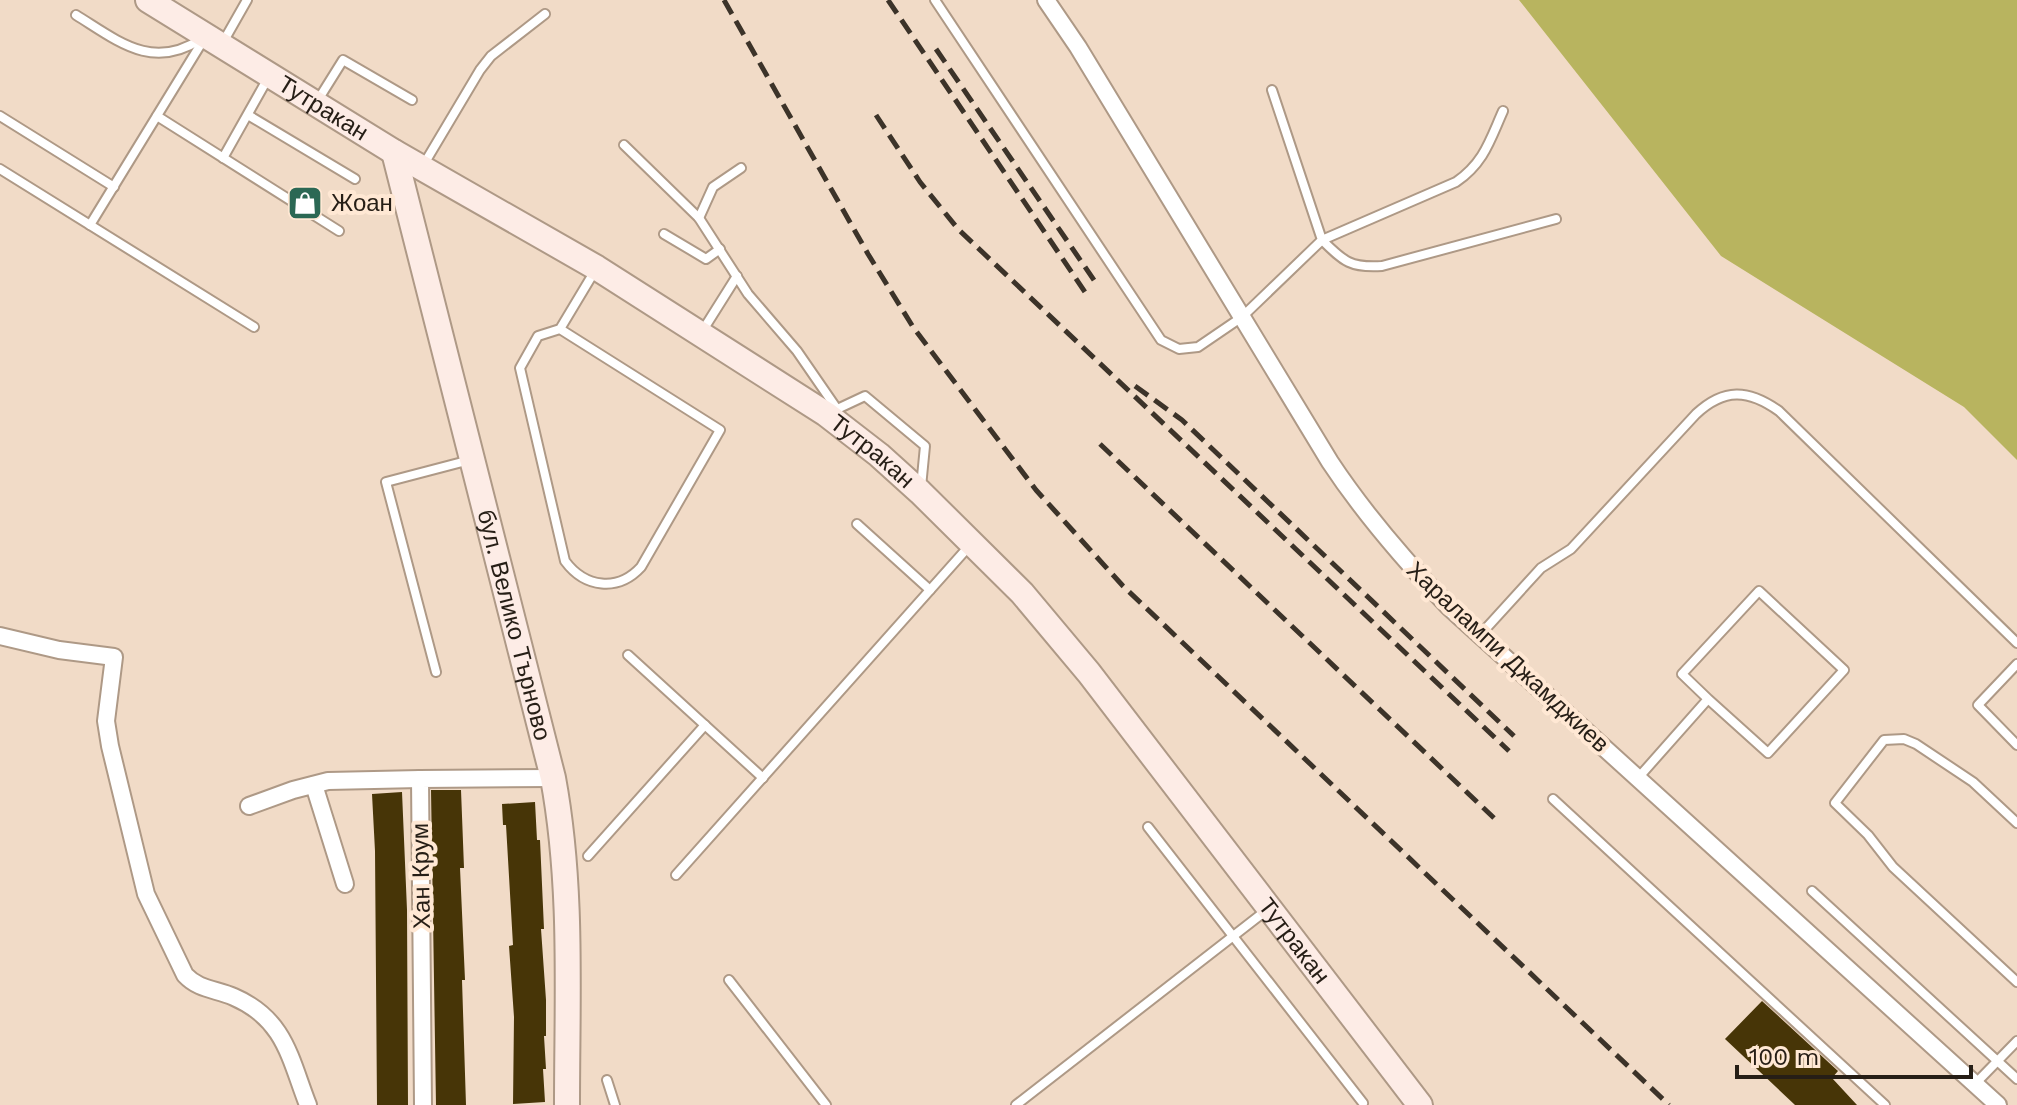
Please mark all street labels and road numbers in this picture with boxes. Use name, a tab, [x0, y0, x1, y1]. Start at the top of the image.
street label: Тутракан	[273, 70, 373, 147]
street label: Тутракан	[825, 408, 920, 494]
street label: бул. Велико Търново	[471, 507, 557, 743]
street label: Харалампи Джамджиев	[1401, 556, 1615, 758]
street label: Хан Крум	[406, 823, 436, 929]
street label: Тутракан	[1252, 892, 1336, 989]

